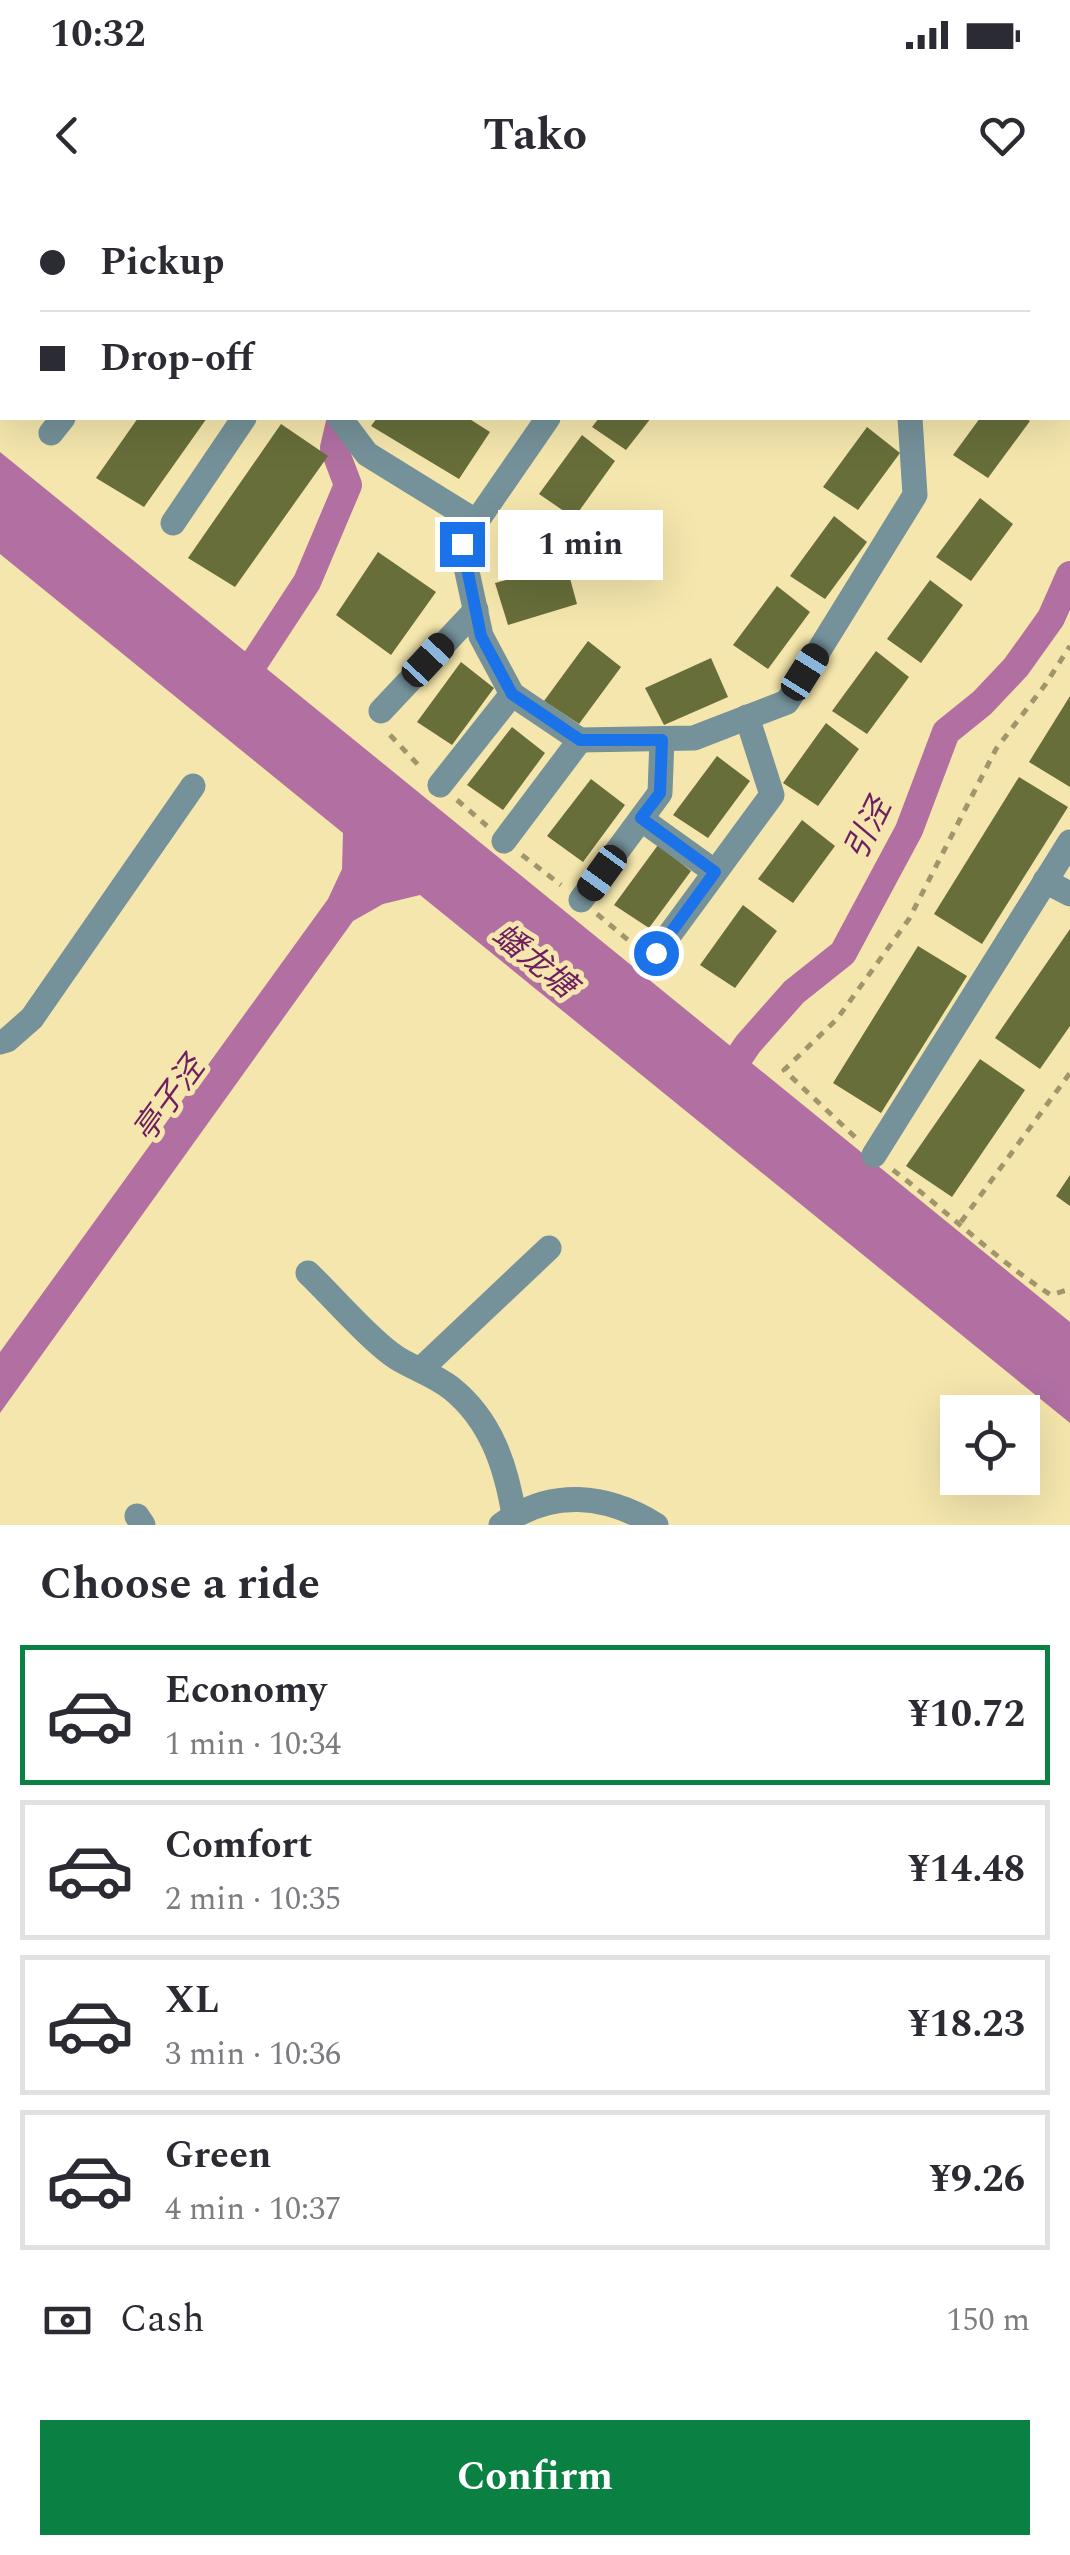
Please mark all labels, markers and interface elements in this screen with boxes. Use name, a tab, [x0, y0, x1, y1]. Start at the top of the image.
text: 10:32	[50, 6, 145, 64]
text: Tako	[483, 101, 587, 170]
icon: back	[40, 108, 95, 163]
icon: heart	[975, 108, 1030, 163]
text: Pickup	[100, 234, 224, 292]
text: Drop-off	[100, 330, 254, 388]
callout: 1 min	[497, 509, 662, 579]
text: 1 min	[538, 520, 623, 569]
route end	[440, 522, 485, 567]
car	[397, 628, 459, 692]
car	[776, 639, 834, 705]
water label: 引泾	[832, 787, 906, 869]
car	[572, 840, 632, 906]
water label: 蟠龙塘	[481, 912, 591, 1014]
route start	[634, 931, 679, 976]
water label: 亭子泾	[121, 1044, 219, 1153]
map controls	[940, 1395, 1040, 1495]
button: locate	[940, 1395, 1040, 1495]
text: Choose a ride	[40, 1550, 320, 1619]
text: Economy	[165, 1662, 326, 1720]
icon: car	[45, 1670, 135, 1760]
text: ¥10.72	[908, 1686, 1025, 1744]
text: 1 min · 10:34	[165, 1720, 341, 1769]
text: Comfort	[165, 1817, 312, 1875]
icon: car	[45, 1825, 135, 1915]
text: ¥14.48	[908, 1841, 1025, 1899]
text: 2 min · 10:35	[165, 1875, 341, 1924]
text: XL	[165, 1972, 219, 2030]
icon: car	[45, 1980, 135, 2070]
text: ¥18.23	[908, 1996, 1025, 2054]
text: 3 min · 10:36	[165, 2030, 341, 2079]
text: Green	[165, 2127, 272, 2185]
icon: car	[45, 2135, 135, 2225]
text: ¥9.26	[930, 2151, 1025, 2209]
text: 4 min · 10:37	[165, 2185, 341, 2234]
text: Cash	[120, 2291, 205, 2349]
icon: cash	[40, 2293, 95, 2348]
text: 150 m	[946, 2296, 1030, 2345]
button: Confirm	[40, 2420, 1030, 2535]

